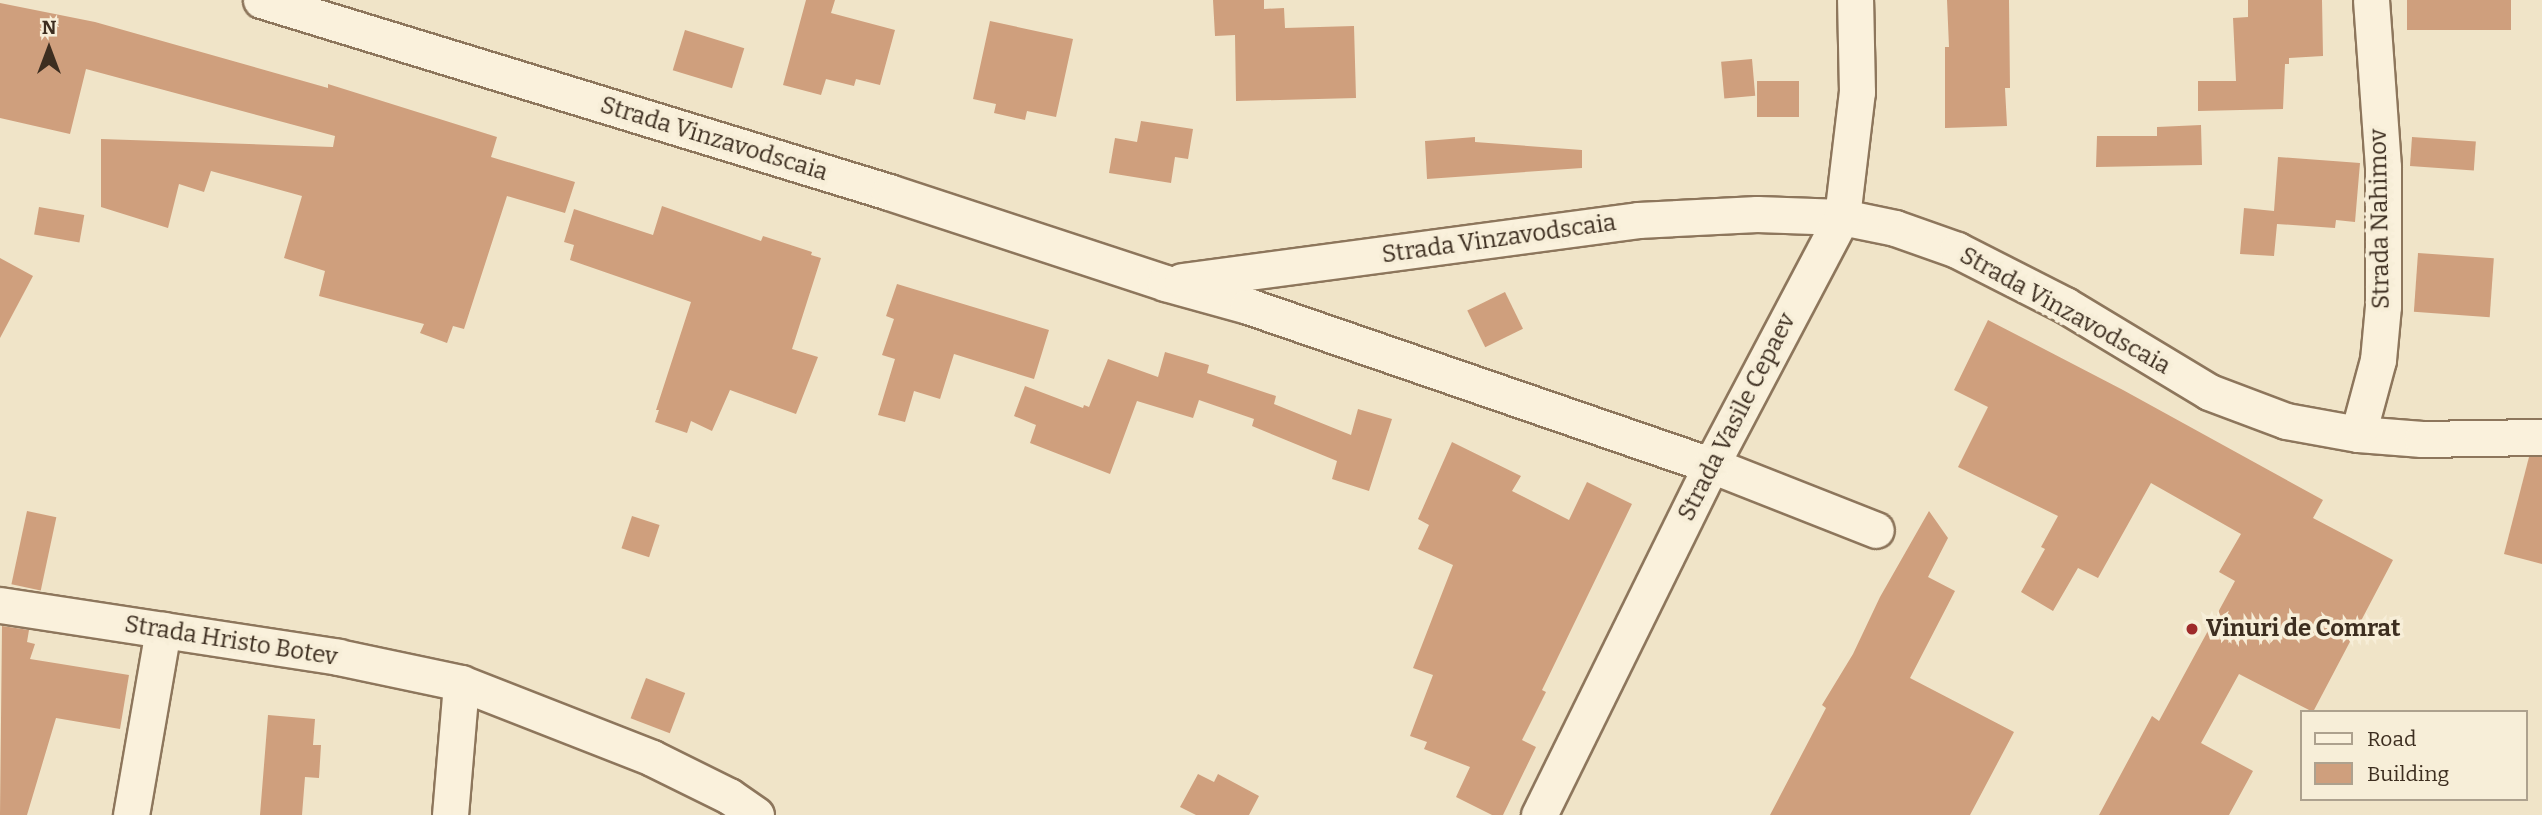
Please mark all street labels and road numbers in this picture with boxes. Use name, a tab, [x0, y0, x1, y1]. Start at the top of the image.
street label: Strada Vinzavodscaia	[597, 91, 831, 187]
street label: Strada Nahimov	[2364, 129, 2396, 309]
street label: Strada Vinzavodscaia	[1380, 208, 1618, 270]
street label: Strada Vinzavodscaia	[1955, 241, 2175, 381]
street label: Strada Vasile Cepaev	[1672, 308, 1802, 526]
street label: Strada Hristo Botev	[122, 610, 340, 672]

